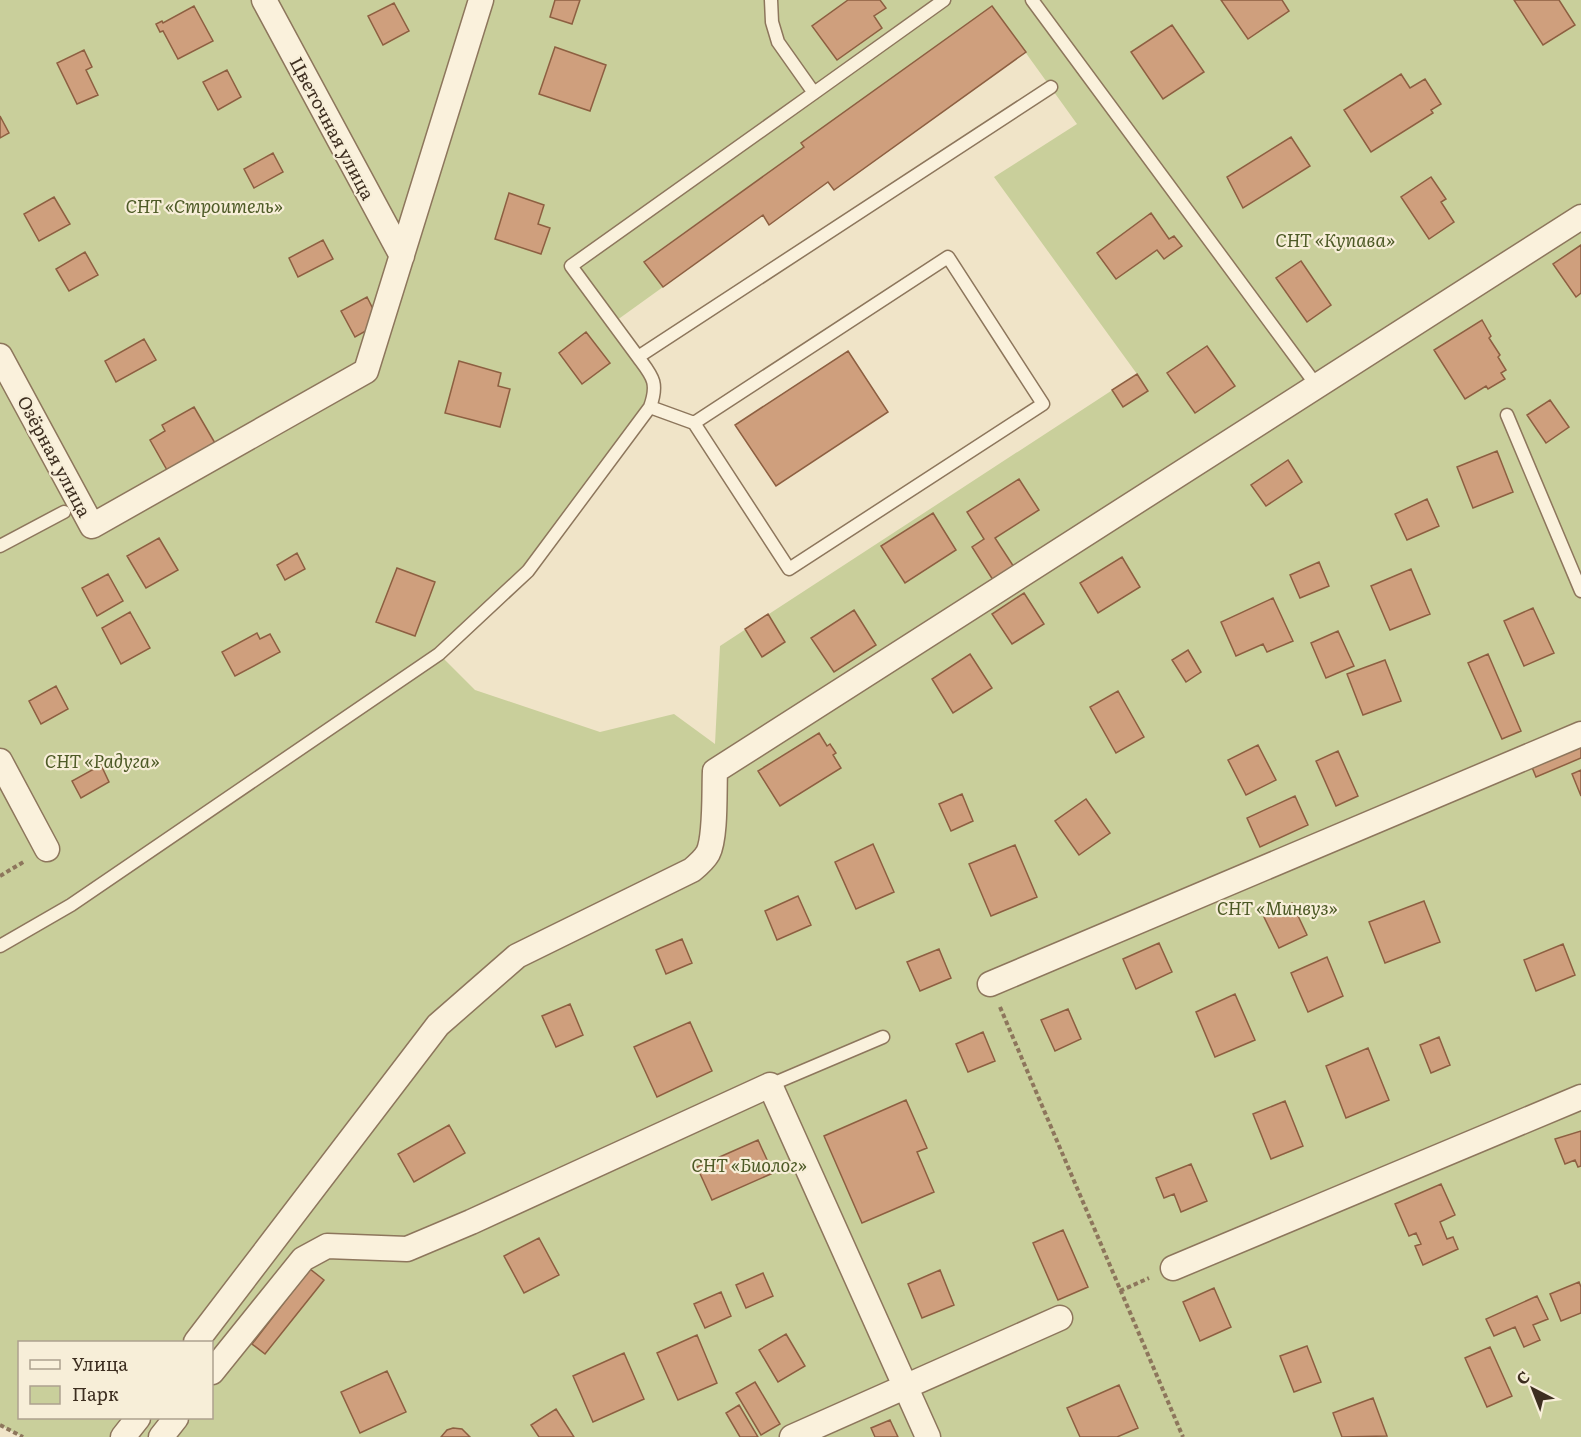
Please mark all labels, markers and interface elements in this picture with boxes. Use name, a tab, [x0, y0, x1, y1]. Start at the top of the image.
street label: Цветочная улица	[284, 52, 382, 205]
park label: СНТ «Строитель»	[125, 192, 283, 219]
park label: СНТ «Купава»	[1275, 226, 1395, 253]
street label: Озёрная улица	[12, 390, 99, 522]
park label: СНТ «Радуга»	[45, 747, 159, 774]
park label: СНТ «Минвуз»	[1217, 894, 1337, 921]
park label: СНТ «Биолог»	[691, 1151, 807, 1178]
legend	[18, 1341, 213, 1419]
text: Улица	[72, 1350, 128, 1377]
north arrow	[1503, 1359, 1563, 1419]
text: С	[1510, 1364, 1535, 1390]
text: Парк	[72, 1380, 119, 1407]

